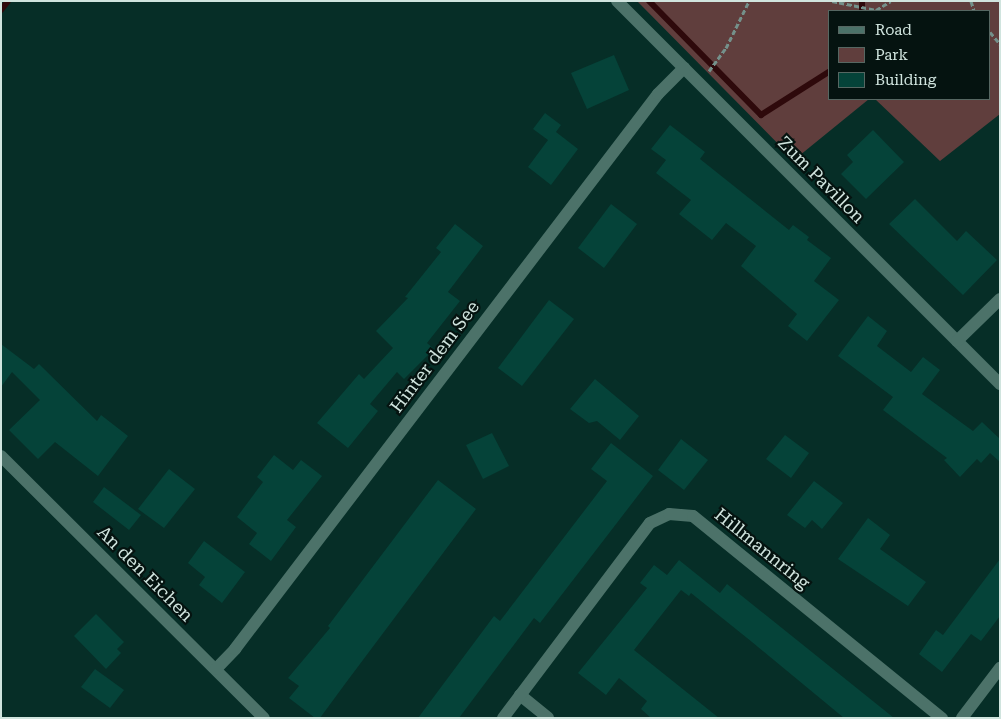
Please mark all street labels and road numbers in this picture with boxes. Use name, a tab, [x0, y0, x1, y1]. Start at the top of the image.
street label: Zum Pavillon	[773, 132, 869, 228]
street label: Hinter dem See	[386, 297, 484, 417]
street label: Hillmannring	[710, 504, 814, 594]
street label: An den Eichen	[93, 522, 197, 626]

